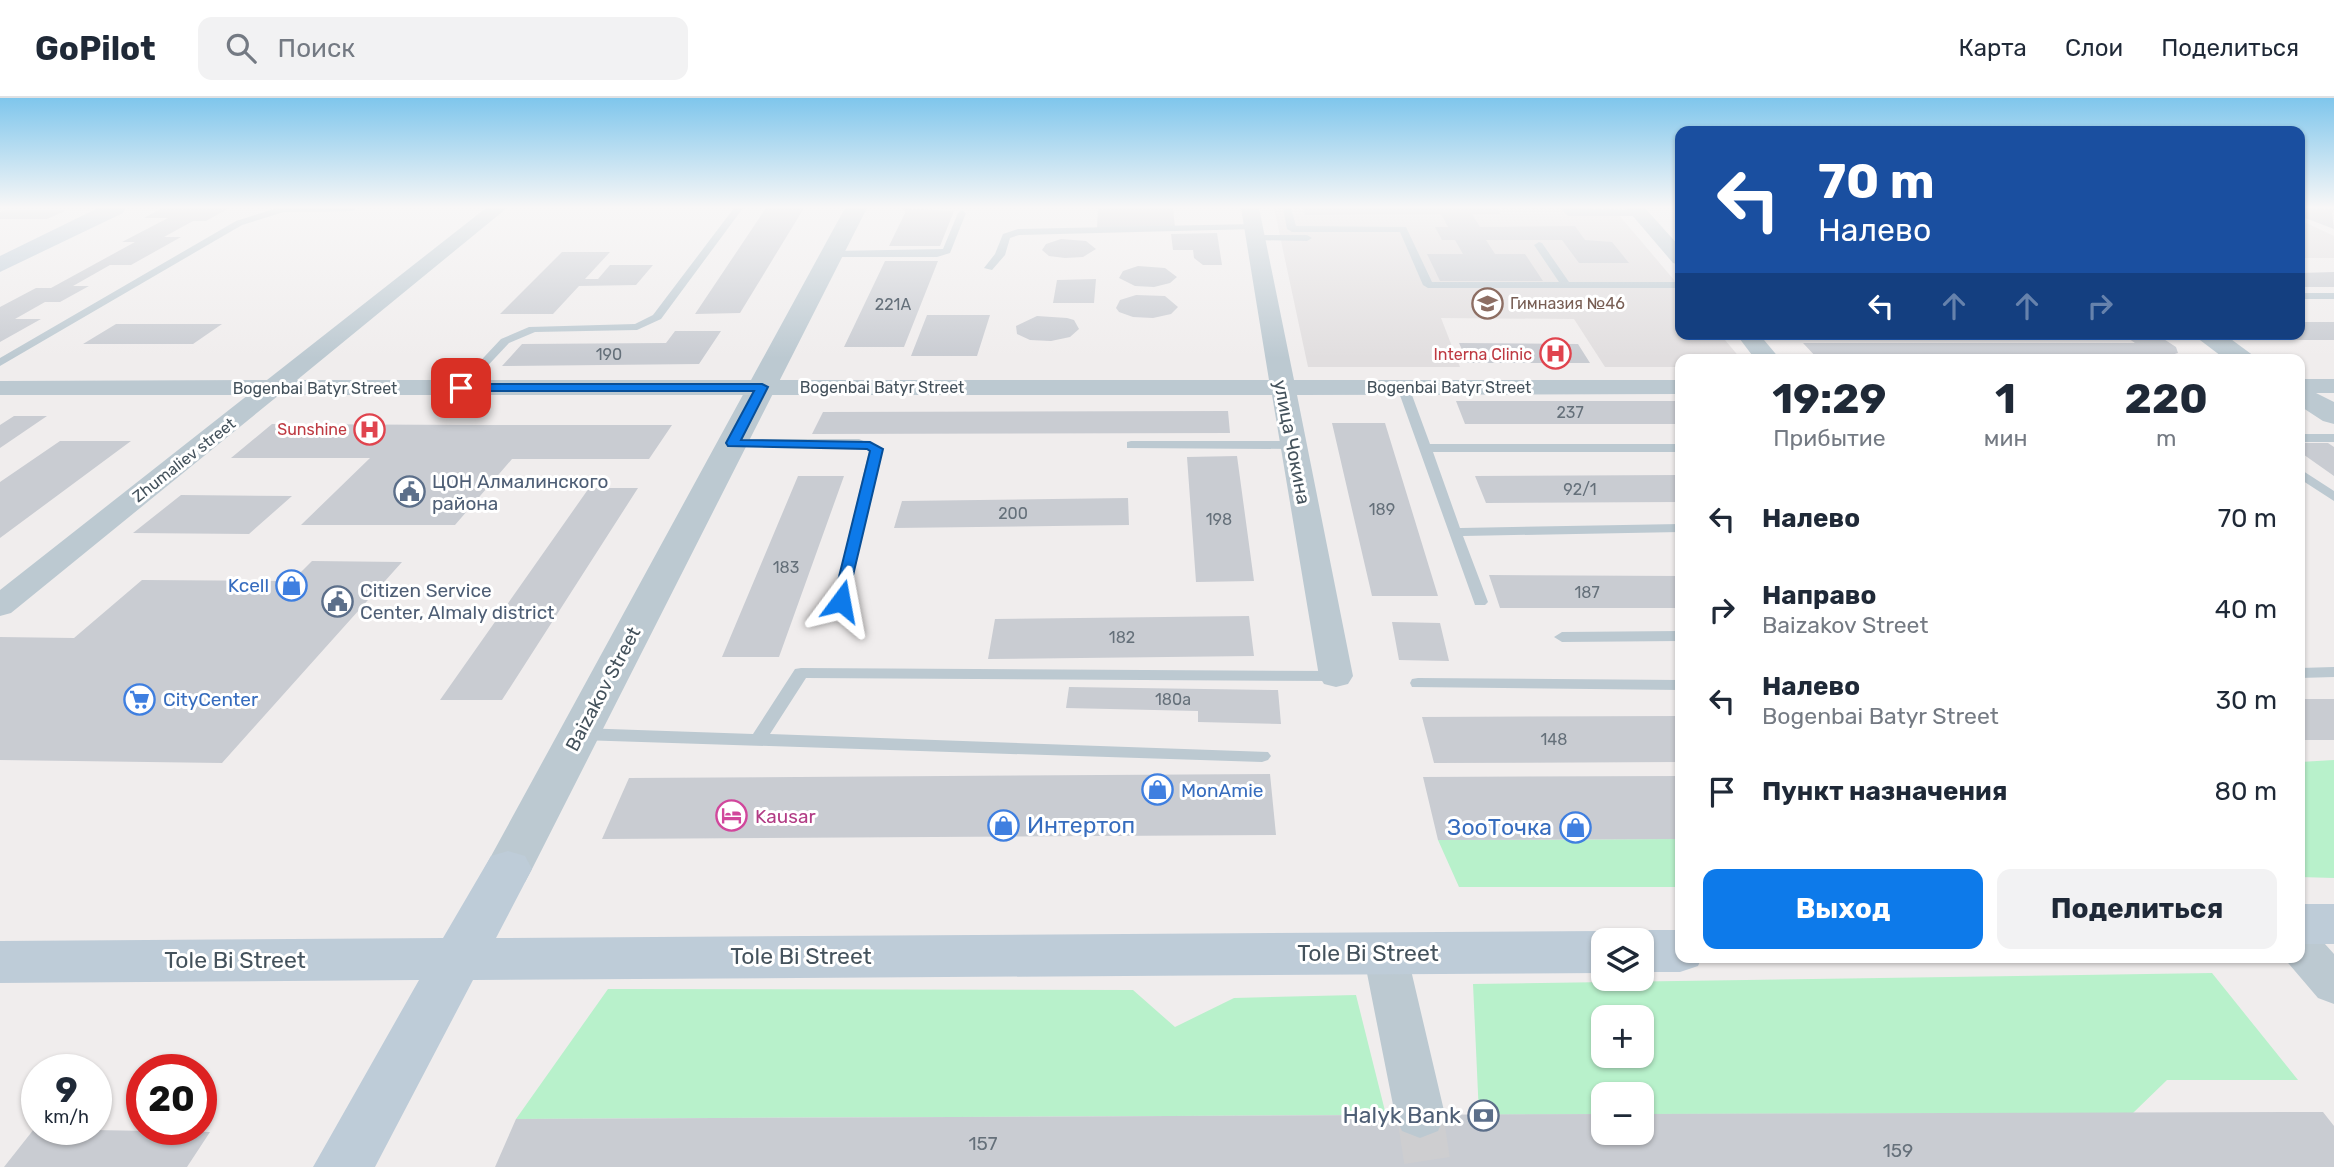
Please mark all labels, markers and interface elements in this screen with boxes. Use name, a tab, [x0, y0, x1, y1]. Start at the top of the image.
search box	[198, 17, 688, 80]
text: GoPilot	[35, 29, 156, 68]
icon: search	[222, 29, 260, 67]
text: Поиск	[278, 33, 355, 64]
text: Карта	[1958, 34, 2027, 62]
text: Слои	[2065, 34, 2123, 62]
text: Поделиться	[2161, 34, 2299, 62]
text: 70 m	[1818, 152, 1935, 210]
icon: left	[1703, 154, 1794, 245]
text: Налево	[1818, 211, 1931, 249]
school or university icon: Гимназия №46	[1470, 286, 1504, 320]
icon: left	[1862, 287, 1900, 325]
icon: ahead	[1935, 287, 1973, 325]
icon: ahead	[2008, 287, 2046, 325]
icon: right	[2081, 287, 2119, 325]
place label: Гимназия №46	[1510, 294, 1625, 313]
house number: 221А	[875, 295, 911, 314]
hospital icon: Interna Clinic	[1538, 337, 1572, 371]
house number: 190	[596, 345, 622, 364]
place label: Interna Clinic	[1433, 345, 1532, 364]
pin	[431, 358, 491, 418]
icon: arrive	[442, 369, 480, 407]
text: 19:29	[1772, 374, 1887, 424]
text: 1	[1995, 374, 2016, 424]
text: 220	[2125, 374, 2208, 424]
street label: Bogenbai Batyr Street	[800, 378, 964, 397]
street label: улица Чокина	[1269, 378, 1315, 506]
street label: Bogenbai Batyr Street	[1367, 378, 1531, 397]
street label: Bogenbai Batyr Street	[233, 379, 397, 398]
house number: 237	[1556, 403, 1584, 422]
hospital icon: Sunshine	[353, 412, 387, 446]
street label: Zhumaliev street	[129, 414, 239, 506]
place label: Sunshine	[277, 420, 347, 439]
text: Прибытие	[1773, 424, 1886, 452]
text: мин	[1984, 424, 2027, 452]
text: m	[2156, 424, 2176, 452]
place label: ЦОН Алмалинского района	[432, 470, 608, 515]
public building icon: ЦОН Алмалинского района	[392, 475, 426, 509]
house number: 92/1	[1563, 480, 1597, 499]
house number: 189	[1369, 500, 1395, 519]
icon: left	[1703, 500, 1741, 538]
text: Налево	[1762, 503, 1860, 534]
text: 70 m	[2218, 503, 2277, 534]
house number: 200	[998, 504, 1028, 523]
house number: 198	[1206, 510, 1232, 529]
house number: 183	[773, 558, 799, 577]
position arrow	[804, 564, 878, 638]
shop icon: Kcell	[275, 568, 309, 602]
place label: Kcell	[228, 574, 269, 597]
place label: Citizen Service Center, Almaly district	[360, 579, 555, 624]
text: Направо	[1762, 580, 1876, 611]
house number: 187	[1574, 583, 1600, 602]
public building icon: Citizen Service Center, Almaly district	[320, 584, 354, 618]
icon: right	[1703, 591, 1741, 629]
text: 40 m	[2215, 594, 2277, 625]
text: Baizakov Street	[1762, 611, 1928, 639]
street label: Baizakov Street	[561, 622, 646, 755]
house number: 182	[1109, 628, 1135, 647]
text: Налево	[1762, 671, 1860, 702]
supermarket icon: CityCenter	[123, 682, 157, 716]
icon: left	[1703, 682, 1741, 720]
text: 30 m	[2215, 685, 2277, 716]
place label: CityCenter	[163, 688, 259, 711]
house number: 180а	[1155, 690, 1191, 709]
text: Bogenbai Batyr Street	[1762, 702, 1999, 730]
house number: 148	[1541, 730, 1567, 749]
shop icon: MonAmie	[1141, 773, 1175, 807]
icon: arrive	[1703, 773, 1741, 811]
text: Пункт назначения	[1762, 776, 2007, 807]
text: 80 m	[2214, 776, 2277, 807]
place label: MonAmie	[1181, 779, 1263, 802]
hotel icon: Kausar	[715, 799, 749, 833]
place label: Kausar	[755, 805, 816, 828]
shop icon: Интертоп	[987, 808, 1021, 842]
shop icon: ЗооТочка	[1558, 810, 1592, 844]
place label: Интертоп	[1027, 811, 1135, 839]
place label: ЗооТочка	[1447, 813, 1552, 841]
button: Выход	[1703, 869, 1983, 949]
button: Поделиться	[1997, 869, 2277, 949]
map controls	[1591, 928, 1654, 1145]
button: layers	[1591, 928, 1654, 991]
street label: Tole Bi Street	[1297, 939, 1439, 967]
street label: Tole Bi Street	[730, 942, 872, 970]
street label: Tole Bi Street	[164, 946, 306, 974]
button: +	[1591, 1005, 1654, 1068]
speed limit sign: 20	[126, 1054, 217, 1145]
text: 9	[55, 1069, 78, 1111]
button: −	[1591, 1082, 1654, 1145]
bank icon: Halyk Bank	[1467, 1098, 1501, 1132]
place label: Halyk Bank	[1342, 1101, 1461, 1129]
text: km/h	[44, 1106, 89, 1128]
house number: 157	[968, 1132, 998, 1155]
house number: 159	[1883, 1139, 1913, 1162]

